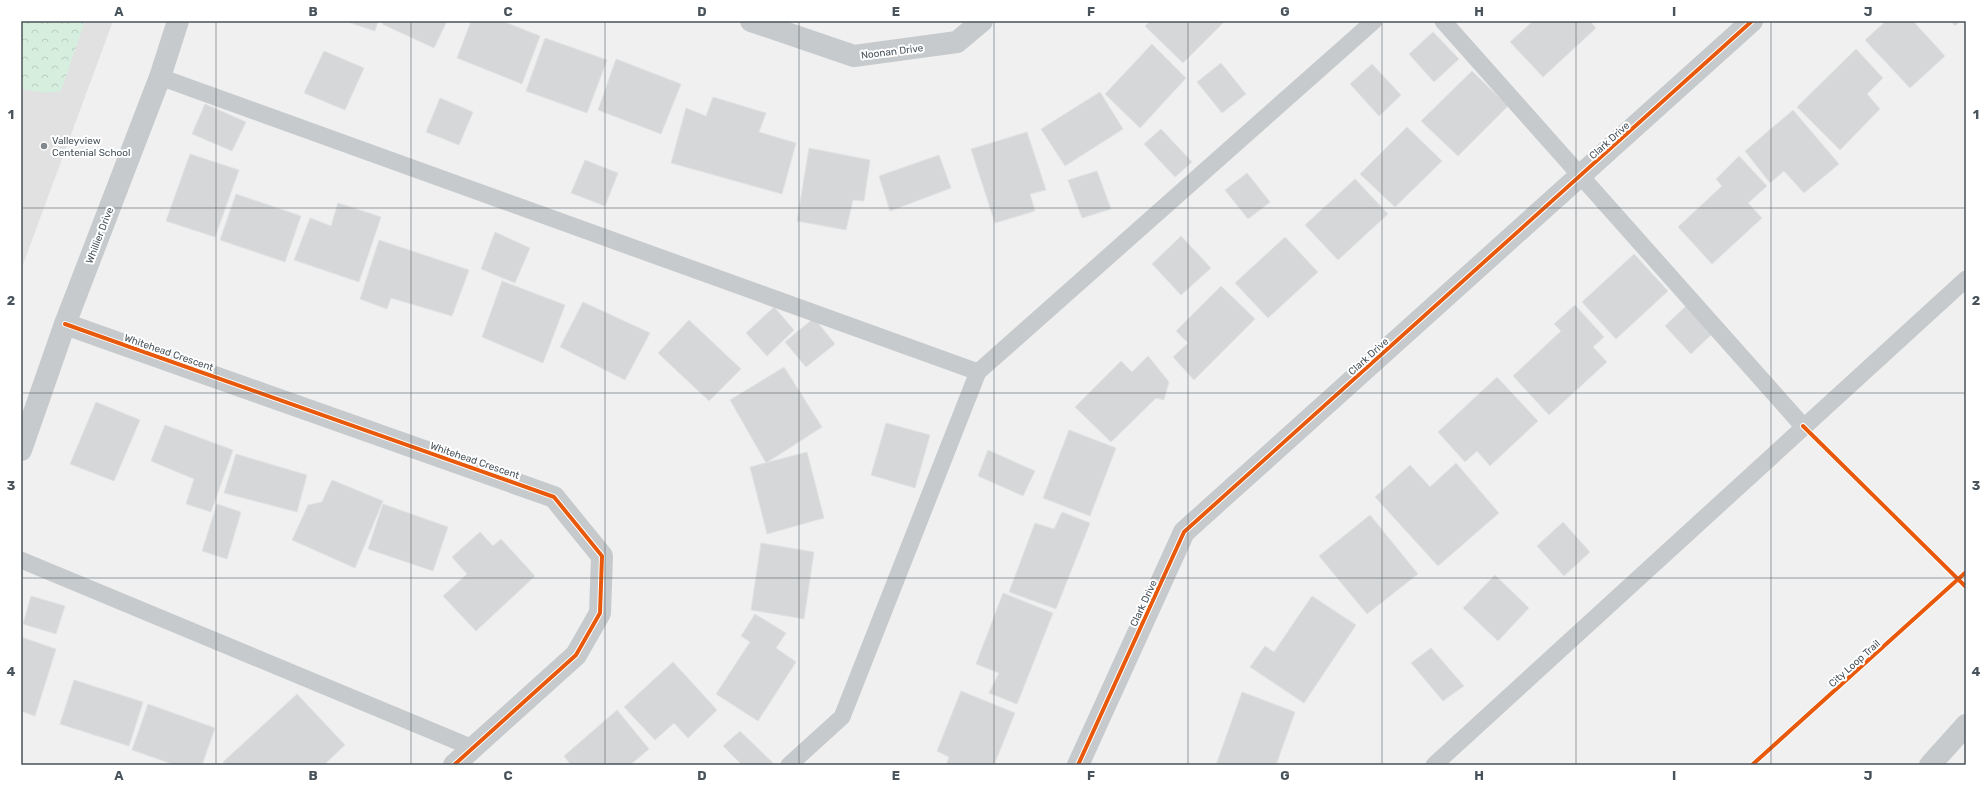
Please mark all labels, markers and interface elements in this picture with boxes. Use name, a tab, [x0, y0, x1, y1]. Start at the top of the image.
text: A	[114, 4, 124, 19]
text: B	[308, 4, 318, 19]
text: C	[503, 4, 513, 19]
text: D	[697, 4, 707, 19]
text: E	[892, 4, 900, 19]
text: F	[1087, 4, 1095, 19]
text: G	[1280, 4, 1290, 19]
text: H	[1474, 4, 1484, 19]
text: I	[1672, 4, 1676, 19]
text: J	[1864, 4, 1872, 19]
street label: Noonan Drive	[860, 42, 924, 62]
text: 1	[8, 107, 14, 122]
text: 1	[1973, 107, 1979, 122]
street label: Clark Drive	[1587, 119, 1633, 162]
place label: Valleyview Centenial School	[52, 135, 130, 159]
marker: Valleyview Centenial School	[39, 141, 49, 151]
street label: Whillier Drive	[84, 205, 116, 265]
text: 2	[7, 293, 15, 308]
text: 2	[1972, 293, 1980, 308]
street label: Whitehead Crescent	[122, 332, 215, 374]
street label: Clark Drive	[1346, 335, 1392, 378]
street label: Whitehead Crescent	[428, 440, 521, 482]
text: 3	[7, 478, 16, 493]
text: 3	[1972, 478, 1981, 493]
street label: Clark Drive	[1128, 578, 1160, 629]
street label: City Loop Trail	[1827, 638, 1883, 690]
text: 4	[7, 664, 16, 679]
text: 4	[1972, 664, 1981, 679]
text: A	[114, 768, 124, 783]
text: B	[308, 768, 318, 783]
text: C	[503, 768, 513, 783]
text: D	[697, 768, 707, 783]
text: E	[892, 768, 900, 783]
text: F	[1087, 768, 1095, 783]
text: G	[1280, 768, 1290, 783]
text: H	[1474, 768, 1484, 783]
text: I	[1672, 768, 1676, 783]
text: J	[1864, 768, 1872, 783]

